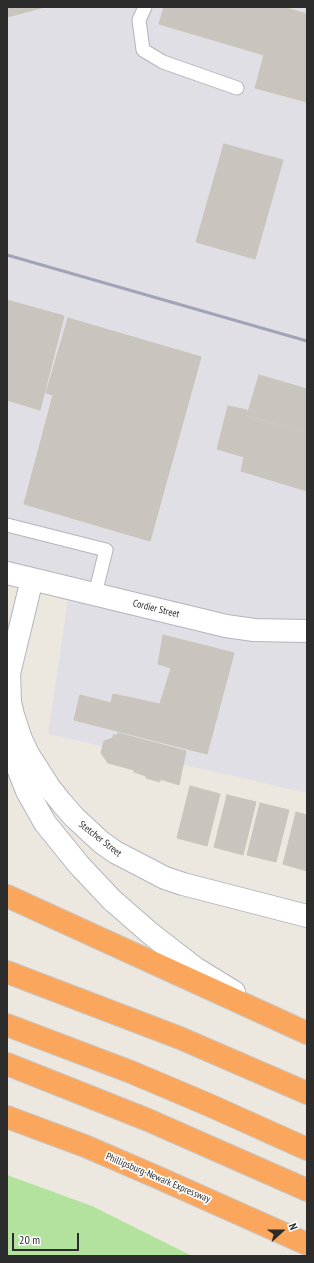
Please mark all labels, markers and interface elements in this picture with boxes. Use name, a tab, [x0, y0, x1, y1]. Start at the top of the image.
street label: Cordier Street	[131, 597, 181, 621]
street label: Stetcher Street	[76, 818, 124, 860]
street label: Phillipsburg-Newark Expressway	[104, 1151, 212, 1205]
north arrow	[262, 1211, 302, 1251]
text: N	[286, 1221, 301, 1232]
scale bar	[14, 1225, 81, 1251]
text: 20 m	[19, 1232, 40, 1247]

